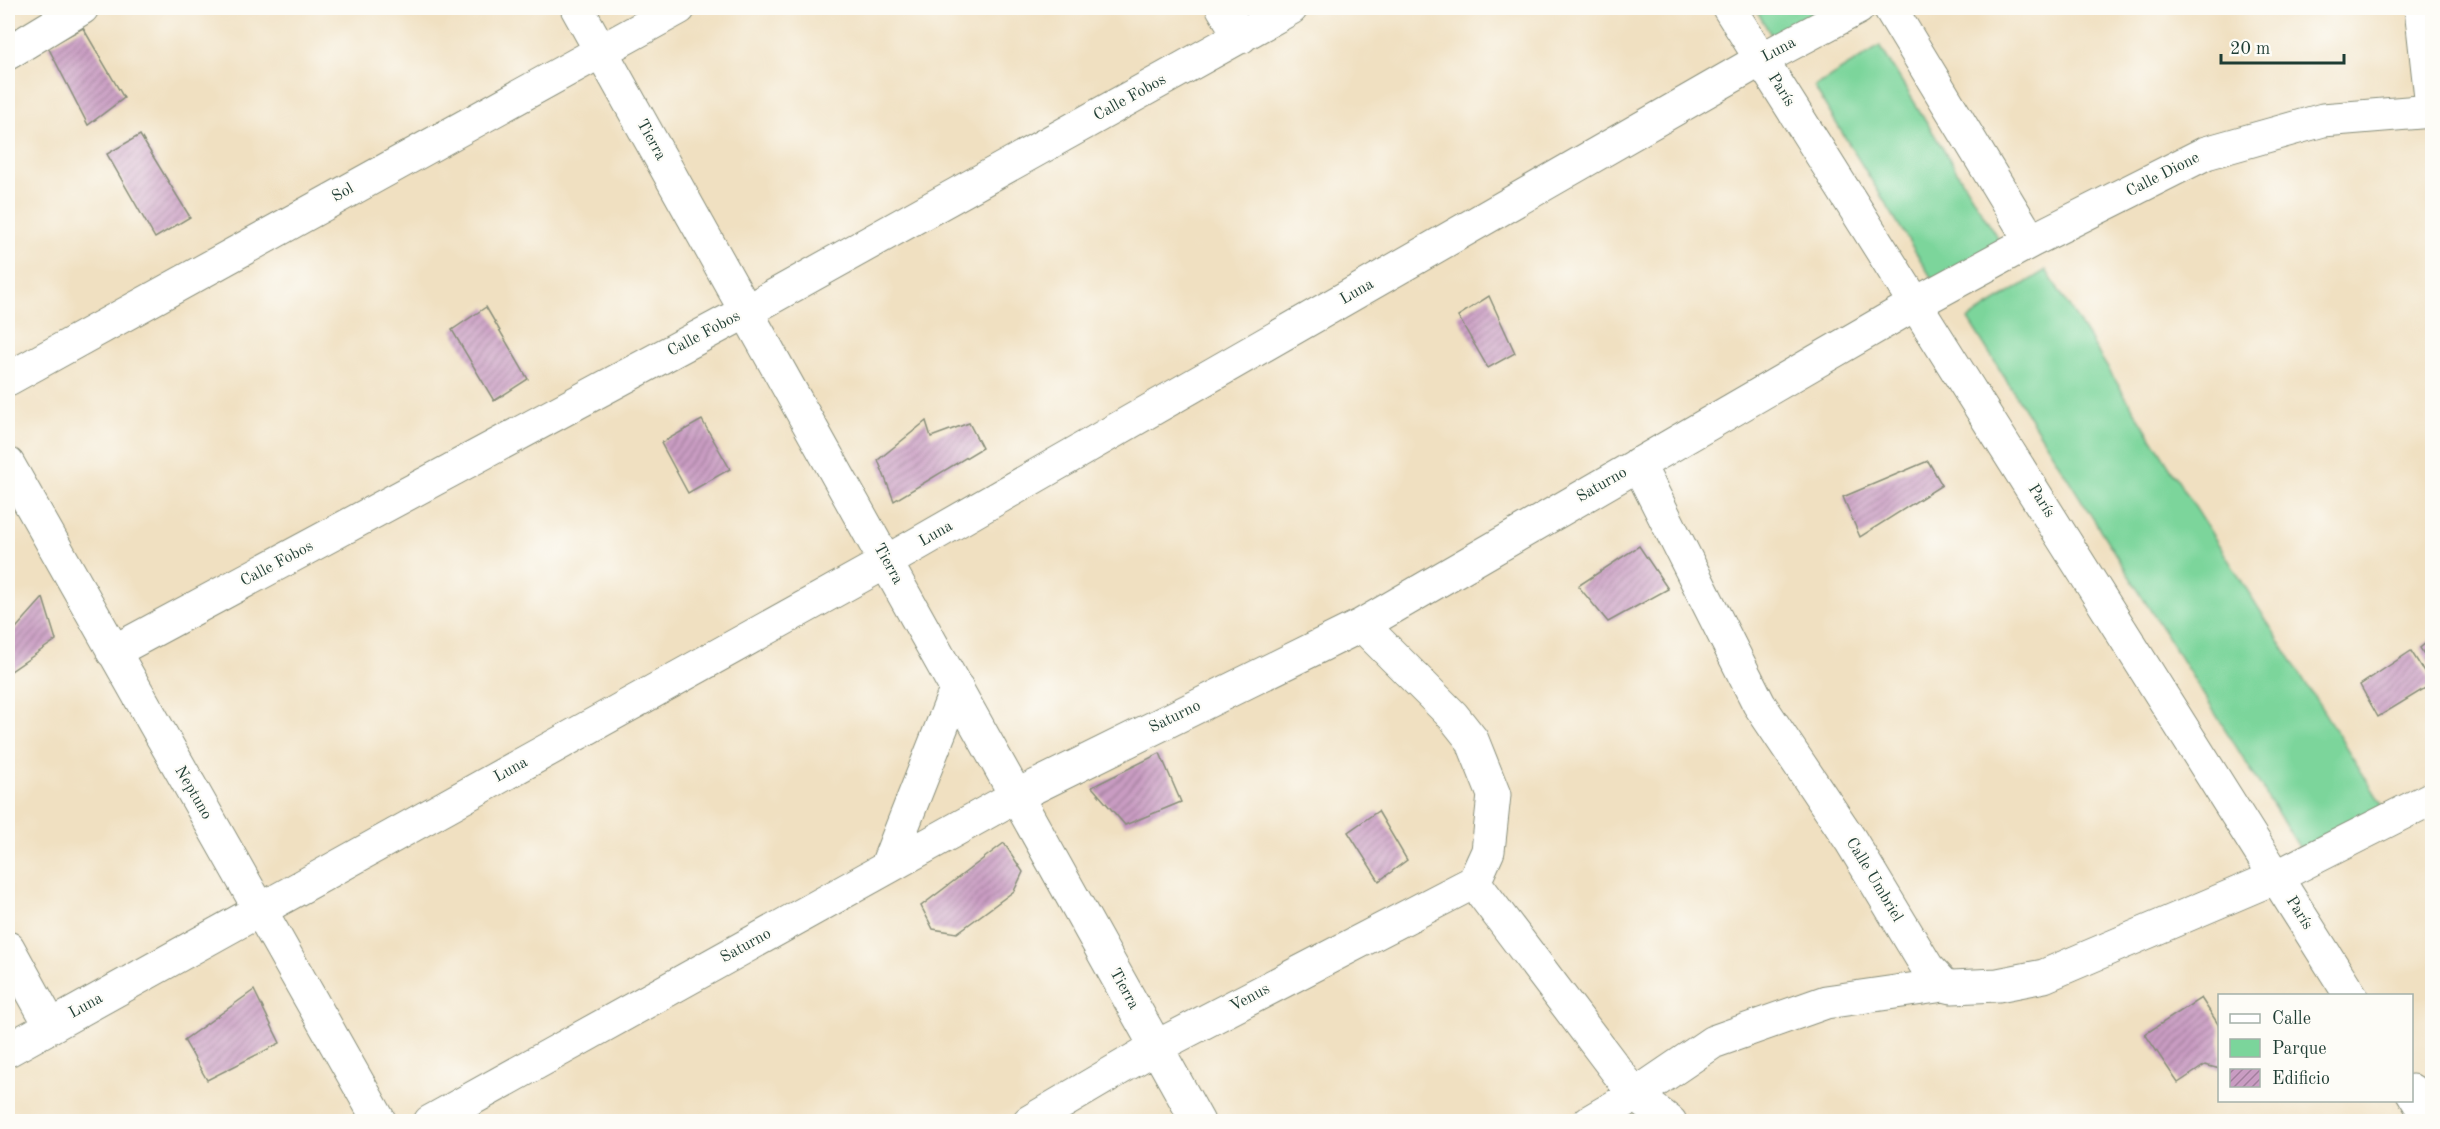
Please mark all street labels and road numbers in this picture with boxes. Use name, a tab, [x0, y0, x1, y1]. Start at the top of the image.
street label: Luna	[1759, 34, 1799, 65]
street label: París	[1765, 71, 1797, 110]
street label: Calle Fobos	[1091, 72, 1169, 124]
street label: Tierra	[633, 117, 669, 163]
street label: Calle Dione	[2124, 150, 2202, 200]
street label: Sol	[329, 181, 357, 205]
street label: Luna	[1337, 276, 1377, 308]
street label: Calle Fobos	[665, 308, 743, 360]
street label: Saturno	[1574, 464, 1630, 506]
street label: París	[2025, 482, 2057, 521]
street label: Luna	[916, 518, 956, 550]
street label: Calle Fobos	[238, 538, 316, 590]
street label: Tierra	[870, 541, 906, 587]
street label: Saturno	[1147, 698, 1203, 736]
street label: Luna	[491, 754, 531, 786]
street label: Neptuno	[171, 764, 215, 822]
street label: Calle Umbriel	[1843, 835, 1905, 925]
street label: París	[2283, 894, 2315, 933]
street label: Saturno	[718, 926, 774, 966]
street label: Tierra	[1106, 966, 1142, 1012]
street label: Venus	[1228, 981, 1272, 1015]
street label: Luna	[66, 990, 106, 1022]

